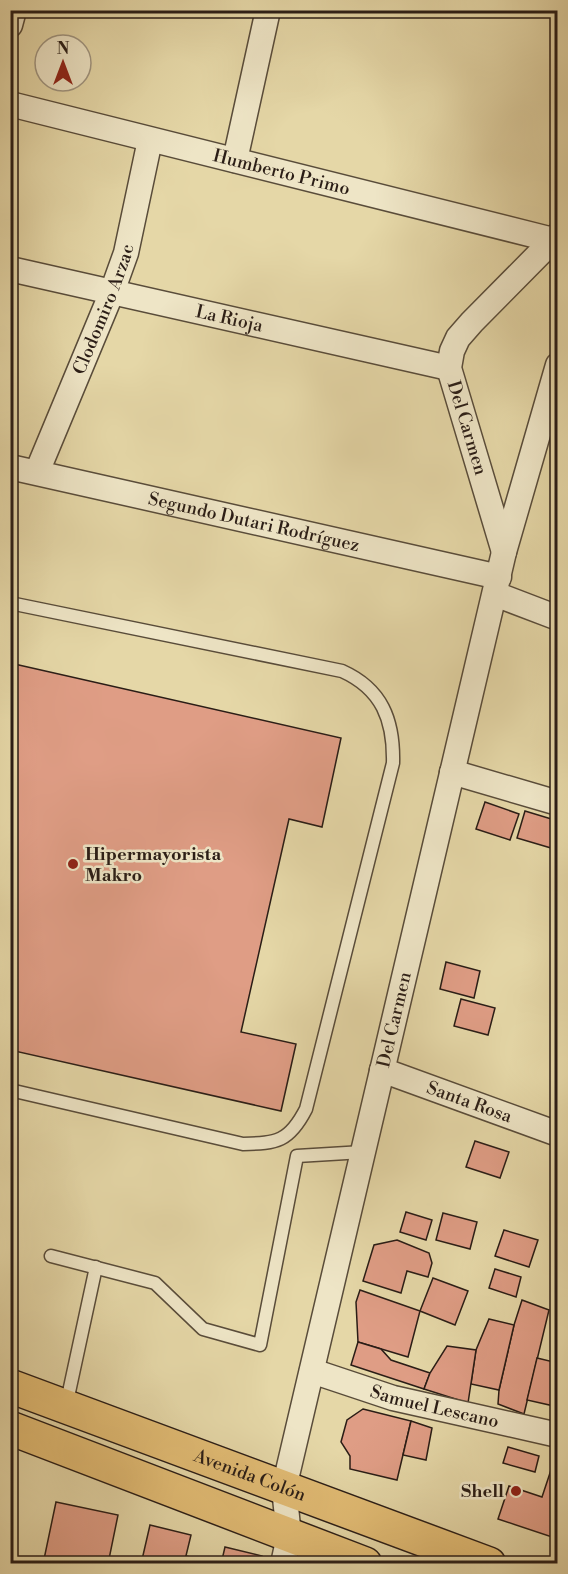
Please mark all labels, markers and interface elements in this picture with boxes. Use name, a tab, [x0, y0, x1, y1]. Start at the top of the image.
north arrow	[33, 33, 93, 93]
text: N	[57, 39, 70, 59]
street label: Humberto Primo	[211, 144, 353, 200]
street label: Clodomiro Arzac	[67, 242, 139, 378]
street label: La Rioja	[194, 300, 266, 337]
street label: Del Carmen	[442, 378, 492, 478]
street label: Segundo Dutari Rodríguez	[146, 487, 362, 557]
place label: Hipermayorista Makro	[85, 843, 221, 887]
marker: Hipermayorista Makro	[66, 857, 80, 871]
street label: Del Carmen	[372, 969, 416, 1070]
street label: Santa Rosa	[424, 1076, 516, 1128]
street label: Samuel Lescano	[367, 1380, 501, 1433]
street label: Avenida Colón	[190, 1444, 309, 1507]
place label: Shell	[461, 1480, 504, 1503]
marker: Shell	[509, 1484, 523, 1498]

